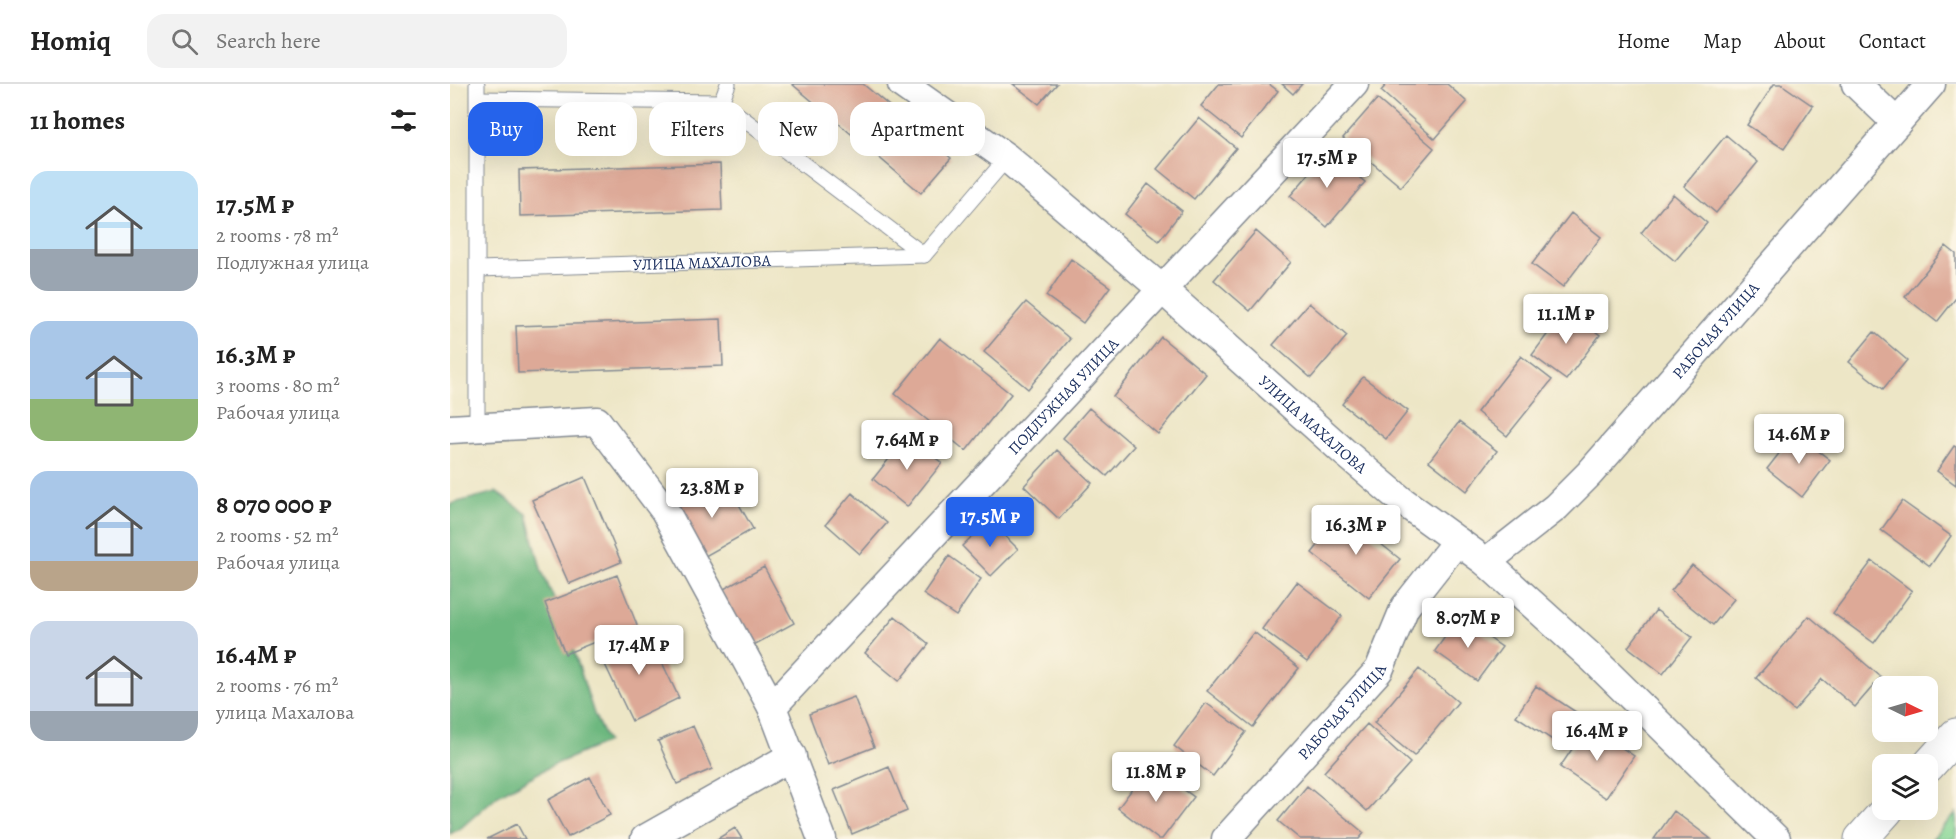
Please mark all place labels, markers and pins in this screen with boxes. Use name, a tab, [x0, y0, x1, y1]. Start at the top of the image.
pin: 17.5M ₽	[1272, 138, 1382, 189]
pin: 11.1M ₽	[1511, 294, 1621, 345]
pin: 14.6M ₽	[1744, 414, 1854, 465]
pin: 7.64M ₽	[852, 420, 962, 471]
pin: 23.8M ₽	[657, 468, 767, 519]
pin: 17.5M ₽	[935, 497, 1045, 548]
pin: 16.3M ₽	[1301, 505, 1411, 556]
pin: 8.07M ₽	[1413, 598, 1523, 649]
pin: 17.4M ₽	[584, 625, 694, 676]
pin: 16.4M ₽	[1542, 711, 1652, 762]
pin: 11.8M ₽	[1101, 752, 1211, 803]

